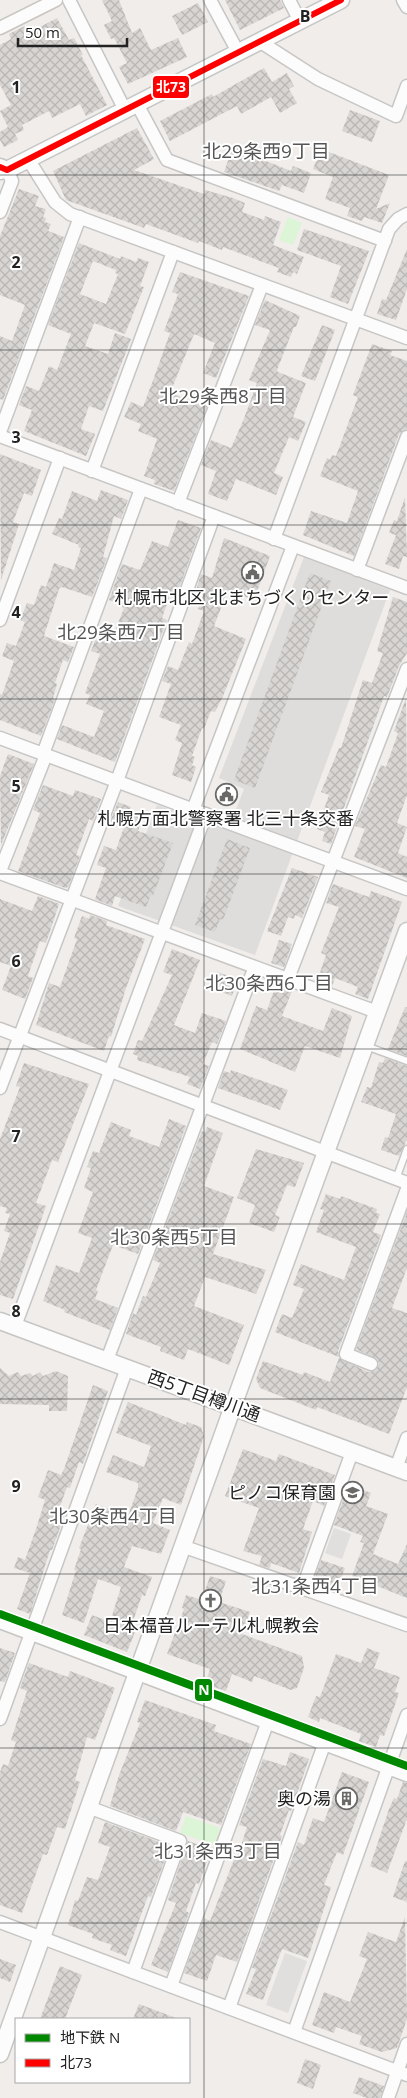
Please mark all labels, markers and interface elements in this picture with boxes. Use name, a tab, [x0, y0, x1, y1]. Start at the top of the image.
text: B	[300, 5, 310, 27]
scale bar	[18, 15, 126, 47]
text: 50 m	[25, 22, 60, 42]
line badge: 北73	[152, 75, 190, 99]
text: 1	[11, 76, 21, 98]
text: 北73	[156, 77, 186, 96]
district label: 北29条西9丁目	[202, 138, 330, 164]
text: 2	[11, 251, 21, 273]
district label: 北29条西8丁目	[159, 383, 287, 409]
text: 3	[11, 426, 21, 448]
public building icon: 札幌市北区 北まちづくりセンター	[240, 561, 264, 585]
place label: 札幌市北区 北まちづくりセンター	[115, 585, 389, 609]
text: 4	[11, 601, 21, 623]
district label: 北29条西7丁目	[57, 619, 185, 645]
text: 5	[11, 775, 21, 797]
public building icon: 札幌方面北警察署 北三十条交番	[214, 782, 238, 806]
place label: 札幌方面北警察署 北三十条交番	[98, 806, 354, 830]
text: 6	[11, 950, 21, 972]
district label: 北30条西6丁目	[205, 970, 333, 996]
text: 7	[11, 1125, 21, 1147]
district label: 北30条西5丁目	[110, 1224, 238, 1250]
text: 8	[11, 1300, 21, 1322]
street label: 西5丁目樽川通	[145, 1364, 264, 1427]
text: 9	[11, 1475, 21, 1497]
place label: ピノコ保育園	[228, 1480, 336, 1504]
school or university icon: ピノコ保育園	[340, 1481, 364, 1505]
district label: 北30条西4丁目	[49, 1503, 177, 1529]
district label: 北31条西4丁目	[251, 1573, 379, 1599]
church icon: 日本福音ルーテル札幌教会	[199, 1589, 223, 1613]
place label: 日本福音ルーテル札幌教会	[103, 1613, 319, 1637]
line badge: N	[194, 1678, 213, 1702]
text: N	[198, 1680, 210, 1699]
place label: 奥の湯	[277, 1786, 331, 1810]
building icon: 奥の湯	[335, 1787, 359, 1811]
district label: 北31条西3丁目	[154, 1838, 282, 1864]
legend	[15, 2018, 190, 2083]
text: 地下鉄 N	[60, 2027, 120, 2047]
text: 北73	[60, 2052, 92, 2072]

